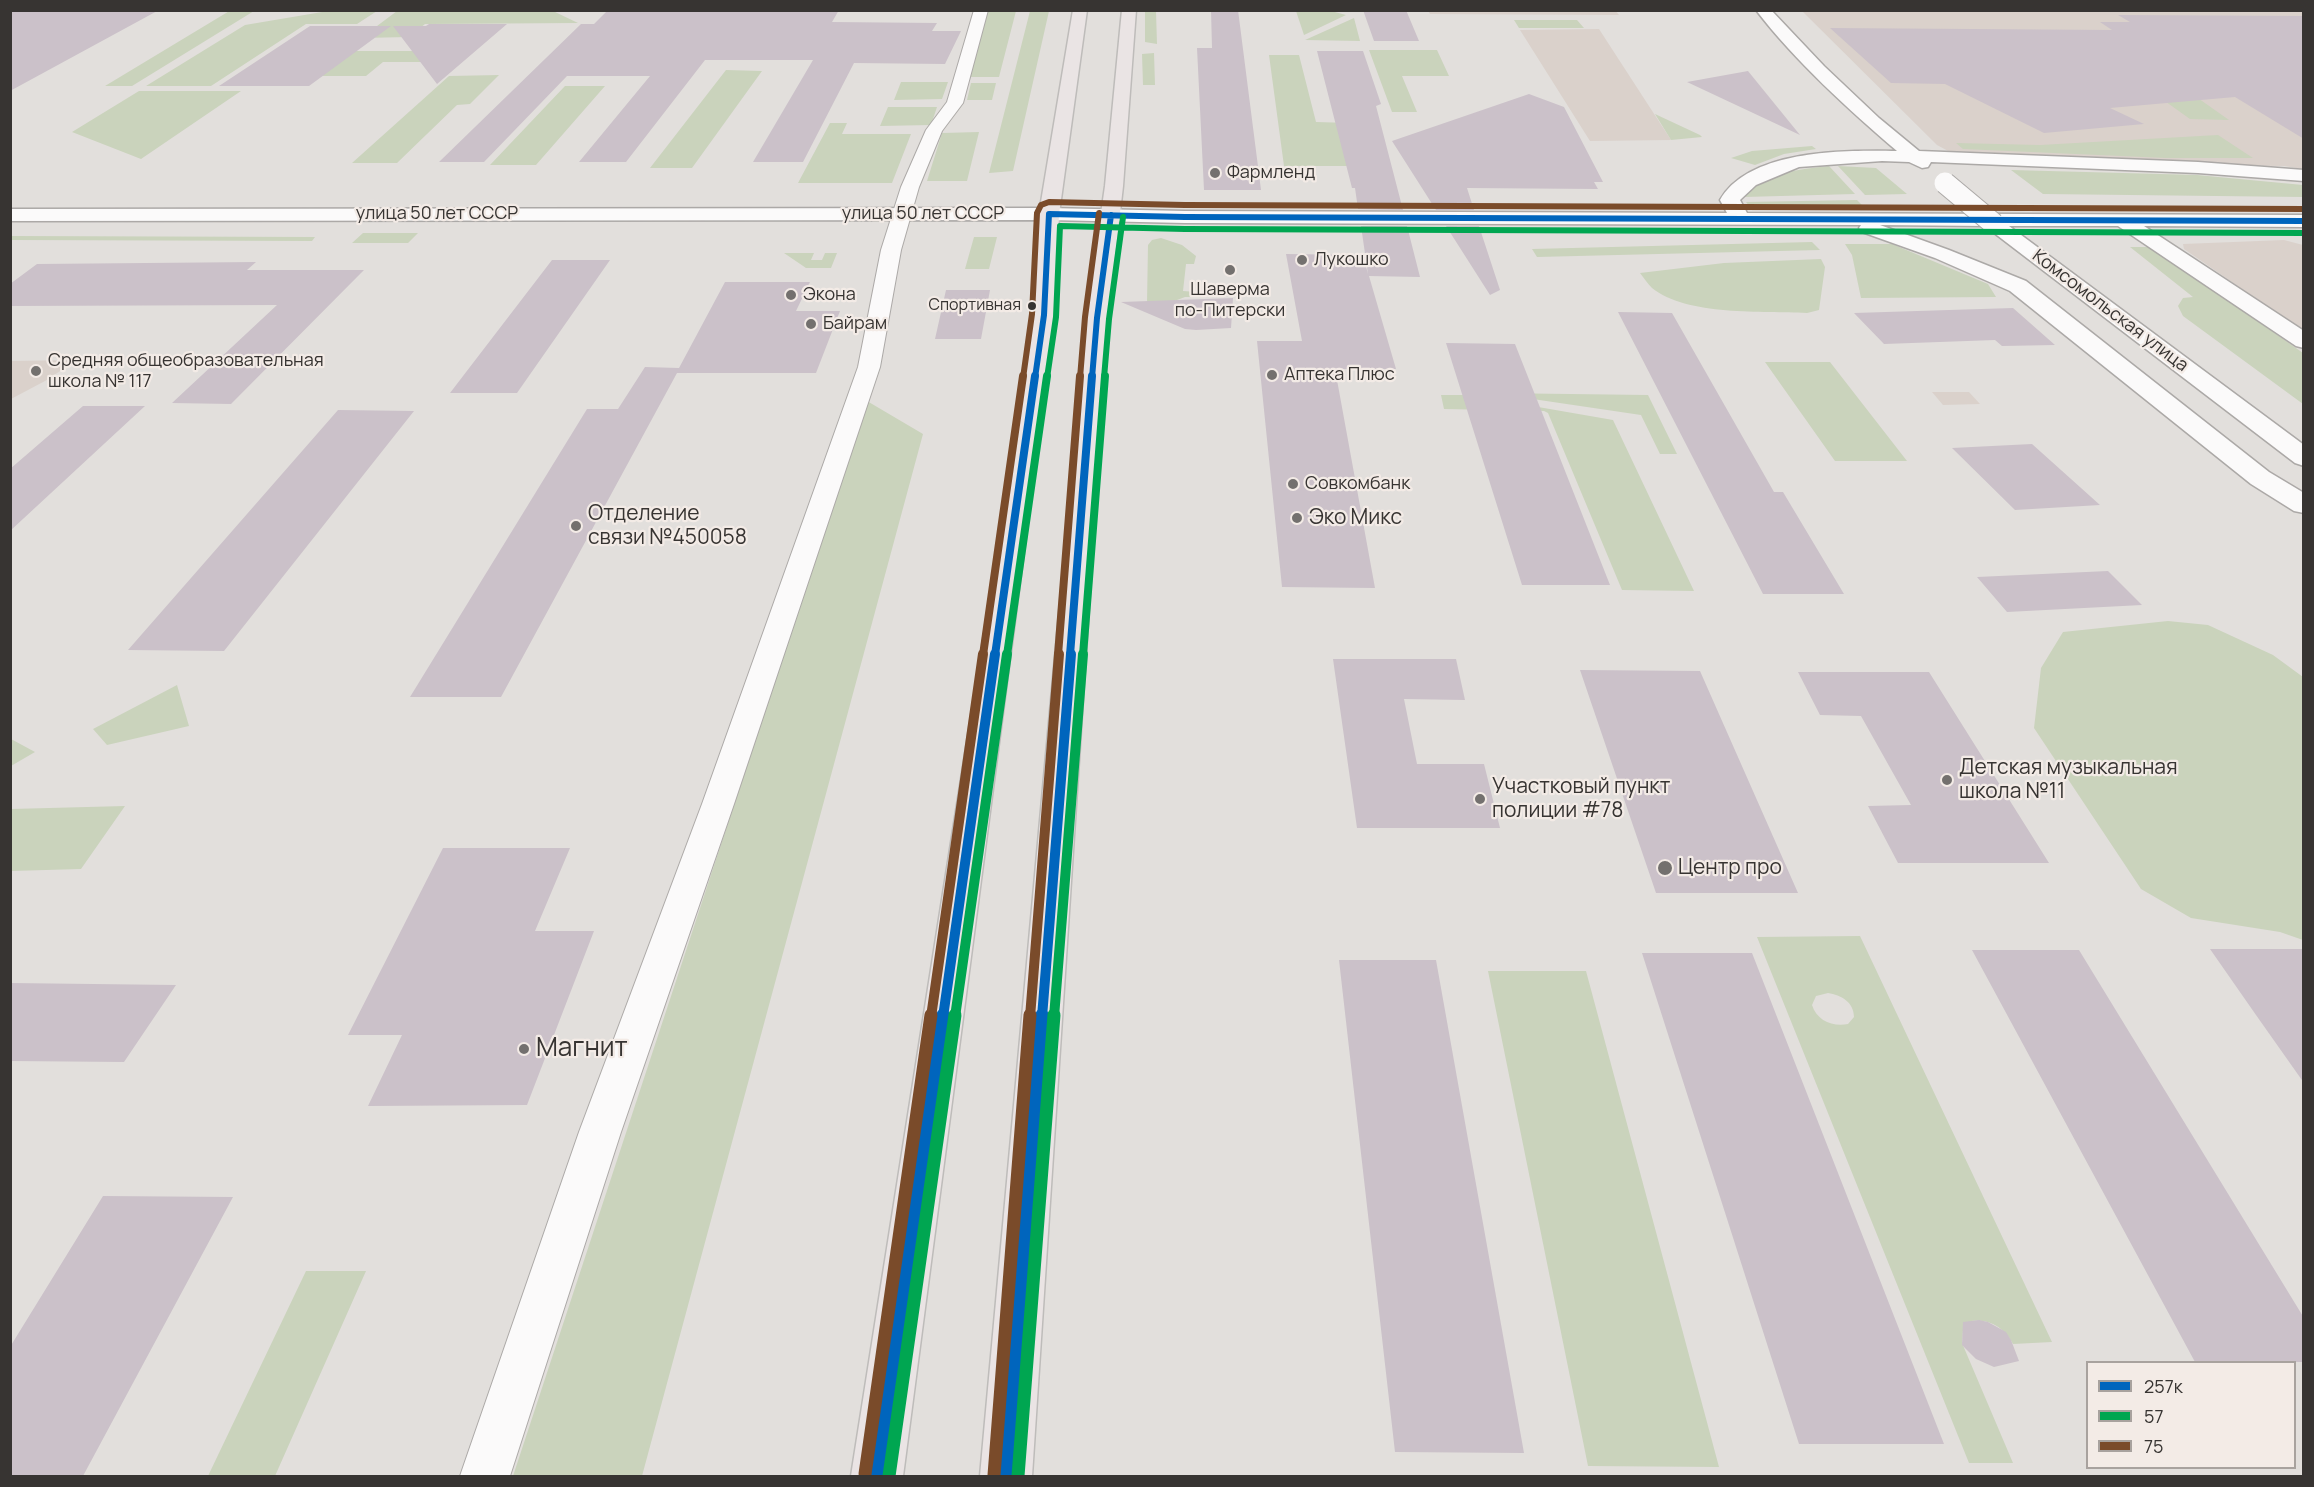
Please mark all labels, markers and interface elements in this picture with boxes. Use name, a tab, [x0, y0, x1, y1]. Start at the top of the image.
place label: Фармленд	[1227, 162, 1315, 184]
marker: Фармленд	[1208, 166, 1222, 180]
street label: улица 50 лет СССР	[356, 203, 518, 225]
street label: улица 50 лет СССР	[842, 203, 1004, 225]
street label: Комсомольская улица	[2028, 245, 2192, 377]
place label: Лукошко	[1314, 249, 1389, 271]
marker: Лукошко	[1295, 253, 1309, 267]
marker: Шаверма по-Питерски	[1223, 263, 1237, 277]
place label: Шаверма по-Питерски	[1175, 279, 1285, 322]
place label: Экона	[803, 284, 856, 306]
marker: Экона	[784, 288, 798, 302]
place label: Спортивная	[929, 296, 1021, 316]
marker: Спортивная	[1026, 300, 1038, 312]
place label: Байрам	[823, 313, 887, 335]
marker: Байрам	[804, 317, 818, 331]
place label: Средняя общеобразовательная школа № 117	[48, 350, 324, 392]
marker: Средняя общеобразовательная школа № 117	[29, 364, 43, 378]
place label: Аптека Плюс	[1284, 364, 1395, 386]
marker: Аптека Плюс	[1265, 368, 1279, 382]
place label: Совкомбанк	[1305, 473, 1410, 495]
marker: Совкомбанк	[1286, 477, 1300, 491]
place label: Отделение связи №450058	[588, 501, 747, 551]
place label: Эко Микс	[1309, 505, 1402, 531]
marker: Эко Микс	[1290, 511, 1304, 525]
marker: Отделение связи №450058	[569, 519, 583, 533]
place label: Детская музыкальная школа №11	[1959, 755, 2178, 805]
marker: Детская музыкальная школа №11	[1940, 773, 1954, 787]
place label: Участковый пункт полиции #78	[1492, 774, 1670, 824]
marker: Участковый пункт полиции #78	[1473, 792, 1487, 806]
place label: Центр про	[1678, 855, 1782, 881]
marker: Центр про	[1656, 859, 1674, 877]
place label: Магнит	[536, 1033, 628, 1065]
marker: Магнит	[517, 1042, 531, 1056]
legend	[2086, 1361, 2296, 1469]
text: 257к	[2144, 1374, 2183, 1398]
text: 57	[2144, 1404, 2163, 1428]
text: 75	[2144, 1434, 2163, 1458]

